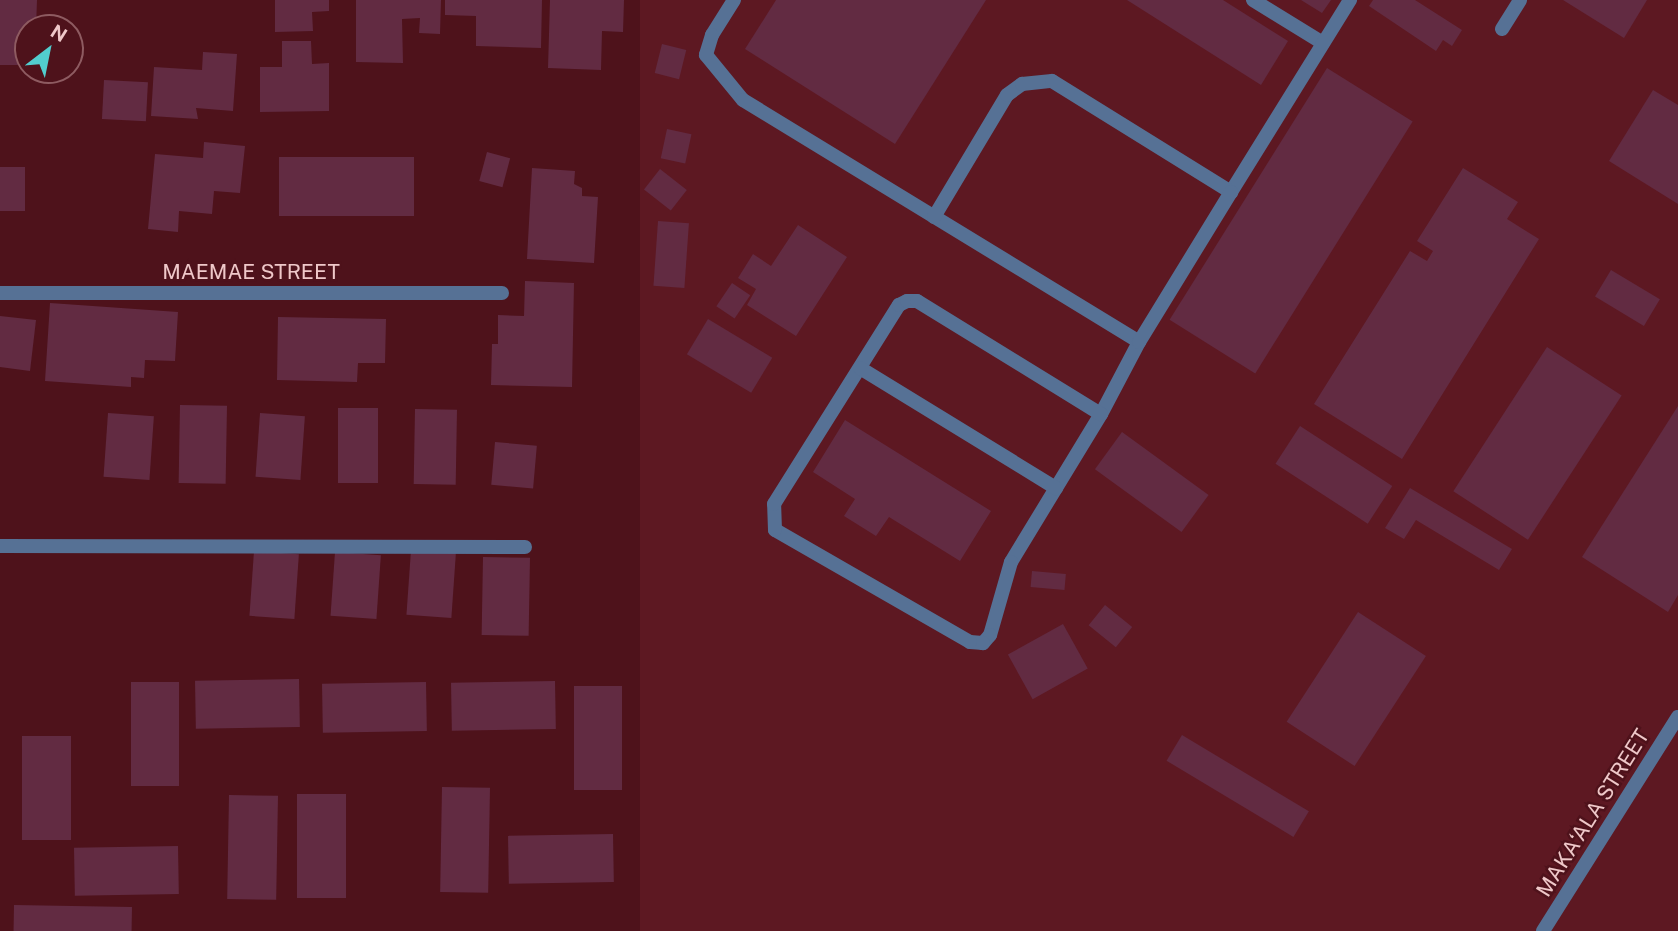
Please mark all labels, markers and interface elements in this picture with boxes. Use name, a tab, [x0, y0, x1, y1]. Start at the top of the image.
north arrow	[14, 14, 84, 84]
text: N	[47, 20, 71, 46]
street label: MAEMAE STREET	[162, 259, 340, 285]
street label: MAKA‘ALA STREET	[1531, 725, 1655, 901]

